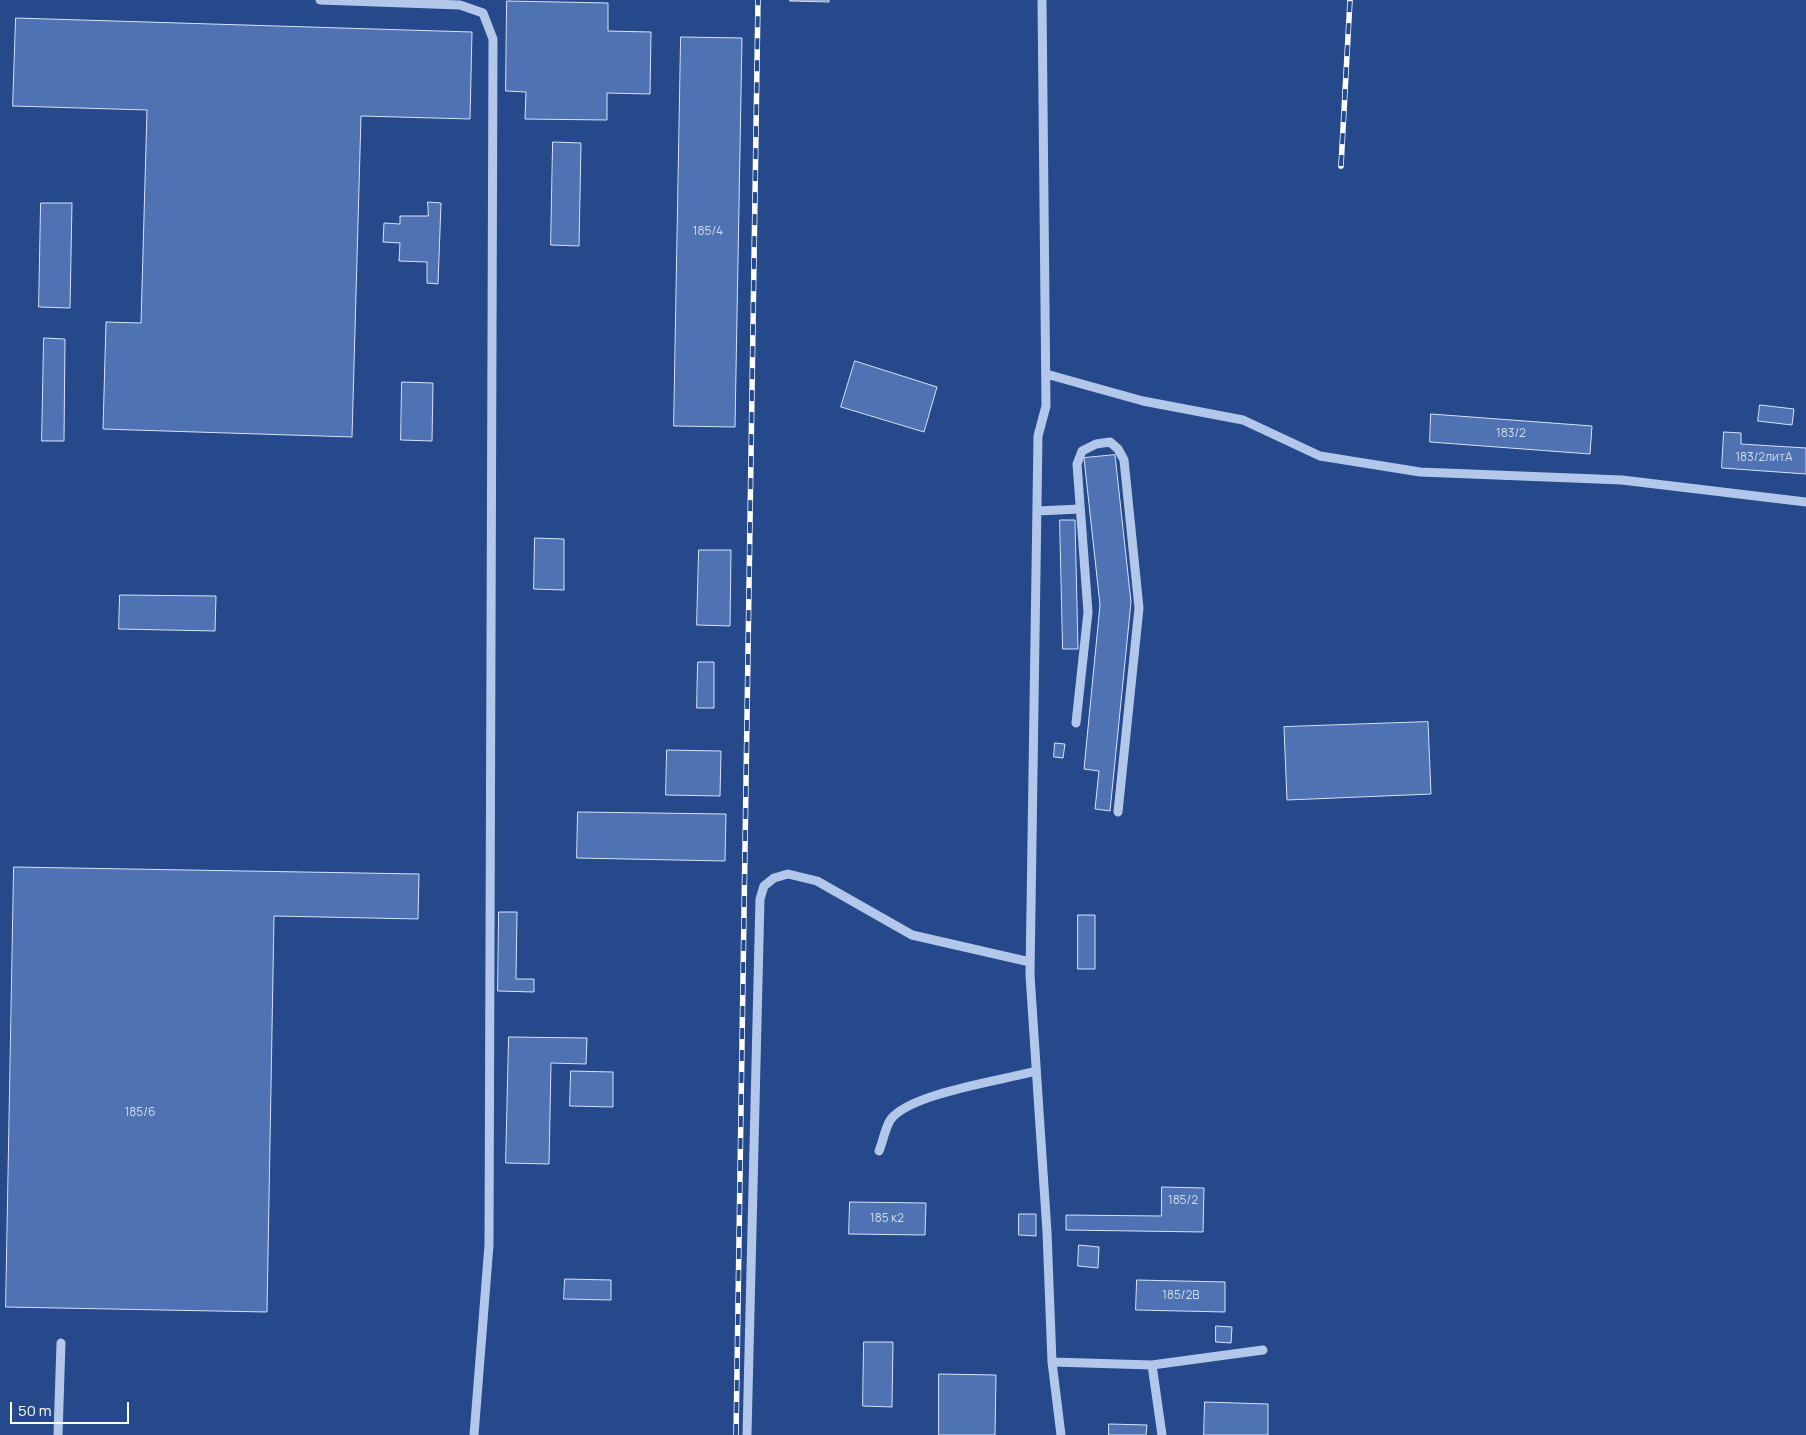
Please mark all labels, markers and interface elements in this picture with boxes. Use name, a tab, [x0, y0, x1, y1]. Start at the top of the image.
house number: 185/4	[693, 225, 723, 239]
house number: 183/2	[1496, 427, 1526, 441]
house number: 183/2литА	[1735, 451, 1793, 465]
house number: 185/6	[125, 1106, 155, 1120]
house number: 185/2	[1168, 1194, 1198, 1208]
house number: 185 к2	[870, 1212, 904, 1226]
house number: 185/2В	[1162, 1289, 1200, 1303]
scale bar	[12, 1392, 131, 1424]
text: 50 m	[18, 1400, 52, 1421]

